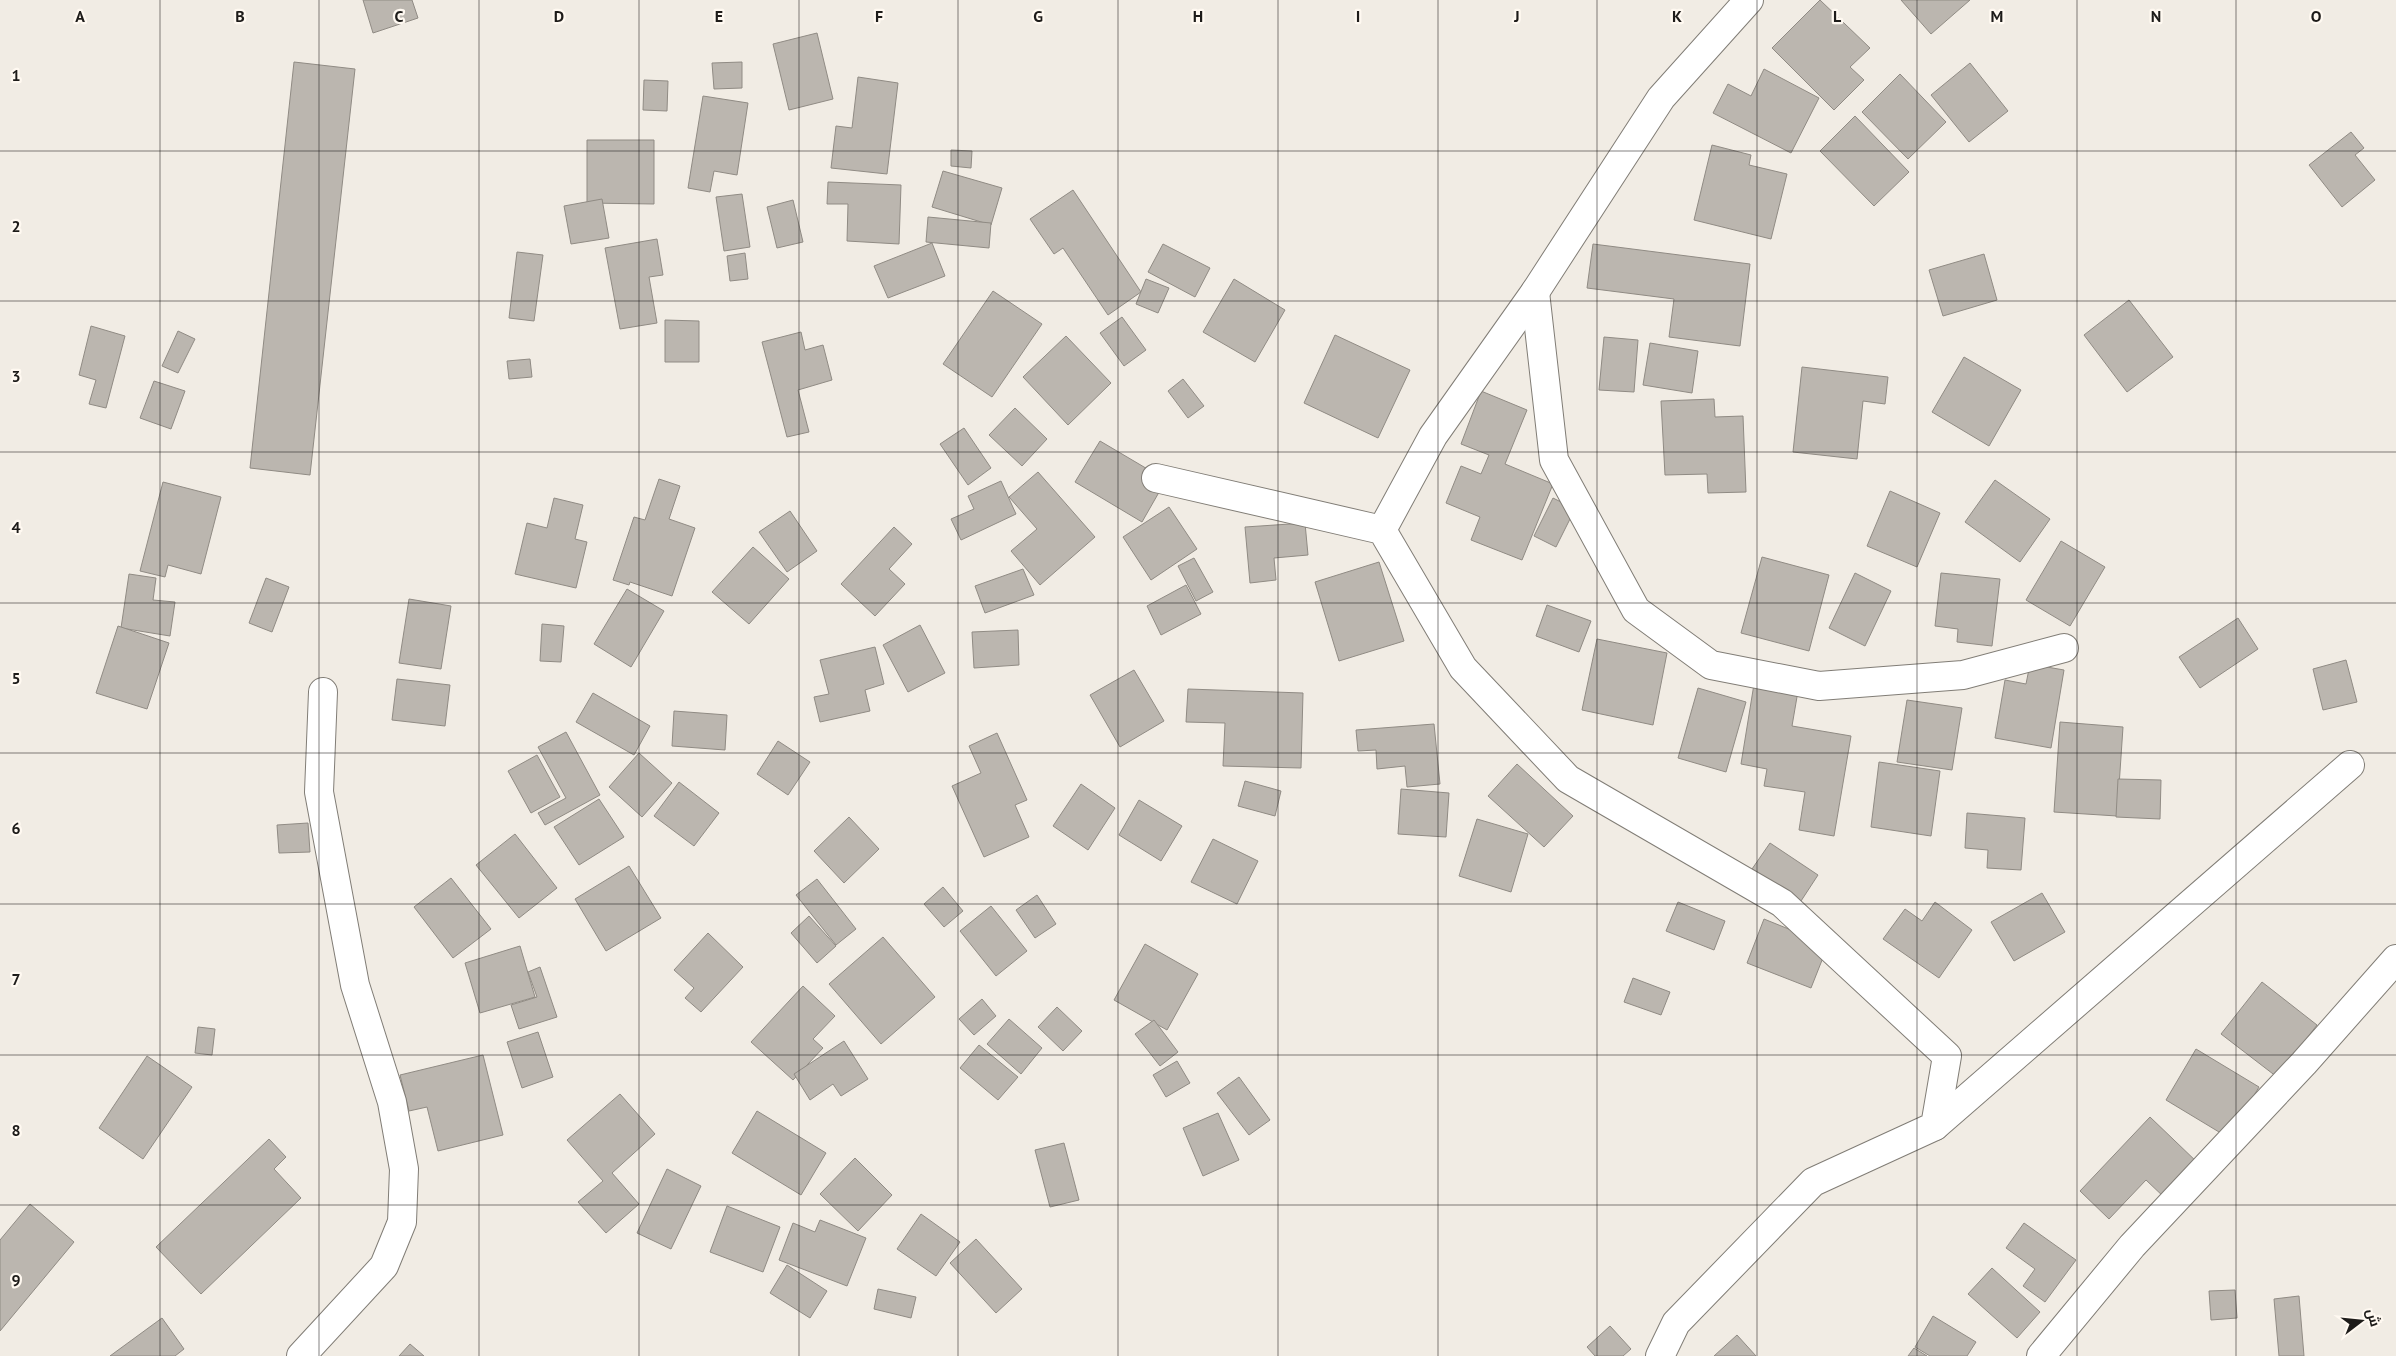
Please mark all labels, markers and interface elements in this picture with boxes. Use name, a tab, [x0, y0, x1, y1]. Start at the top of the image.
text: A	[75, 6, 85, 26]
text: B	[235, 6, 245, 26]
text: C	[395, 6, 404, 26]
text: D	[554, 6, 564, 26]
text: E	[715, 6, 723, 26]
text: F	[875, 6, 883, 26]
text: G	[1033, 6, 1043, 26]
text: H	[1193, 6, 1203, 26]
text: I	[1356, 6, 1360, 26]
text: J	[1513, 6, 1520, 26]
text: K	[1672, 6, 1682, 26]
text: L	[1833, 6, 1842, 26]
text: M	[1991, 6, 2003, 26]
text: N	[2151, 6, 2161, 26]
text: O	[2311, 6, 2322, 26]
text: 1	[11, 65, 21, 85]
text: 2	[11, 216, 21, 236]
text: 3	[11, 366, 21, 386]
text: 4	[11, 517, 21, 537]
text: 5	[11, 668, 21, 688]
text: 6	[11, 818, 21, 838]
text: 7	[11, 969, 21, 989]
text: 8	[11, 1120, 21, 1140]
text: 9	[11, 1270, 21, 1290]
north arrow	[2336, 1296, 2386, 1346]
text: ش	[2362, 1306, 2385, 1329]

